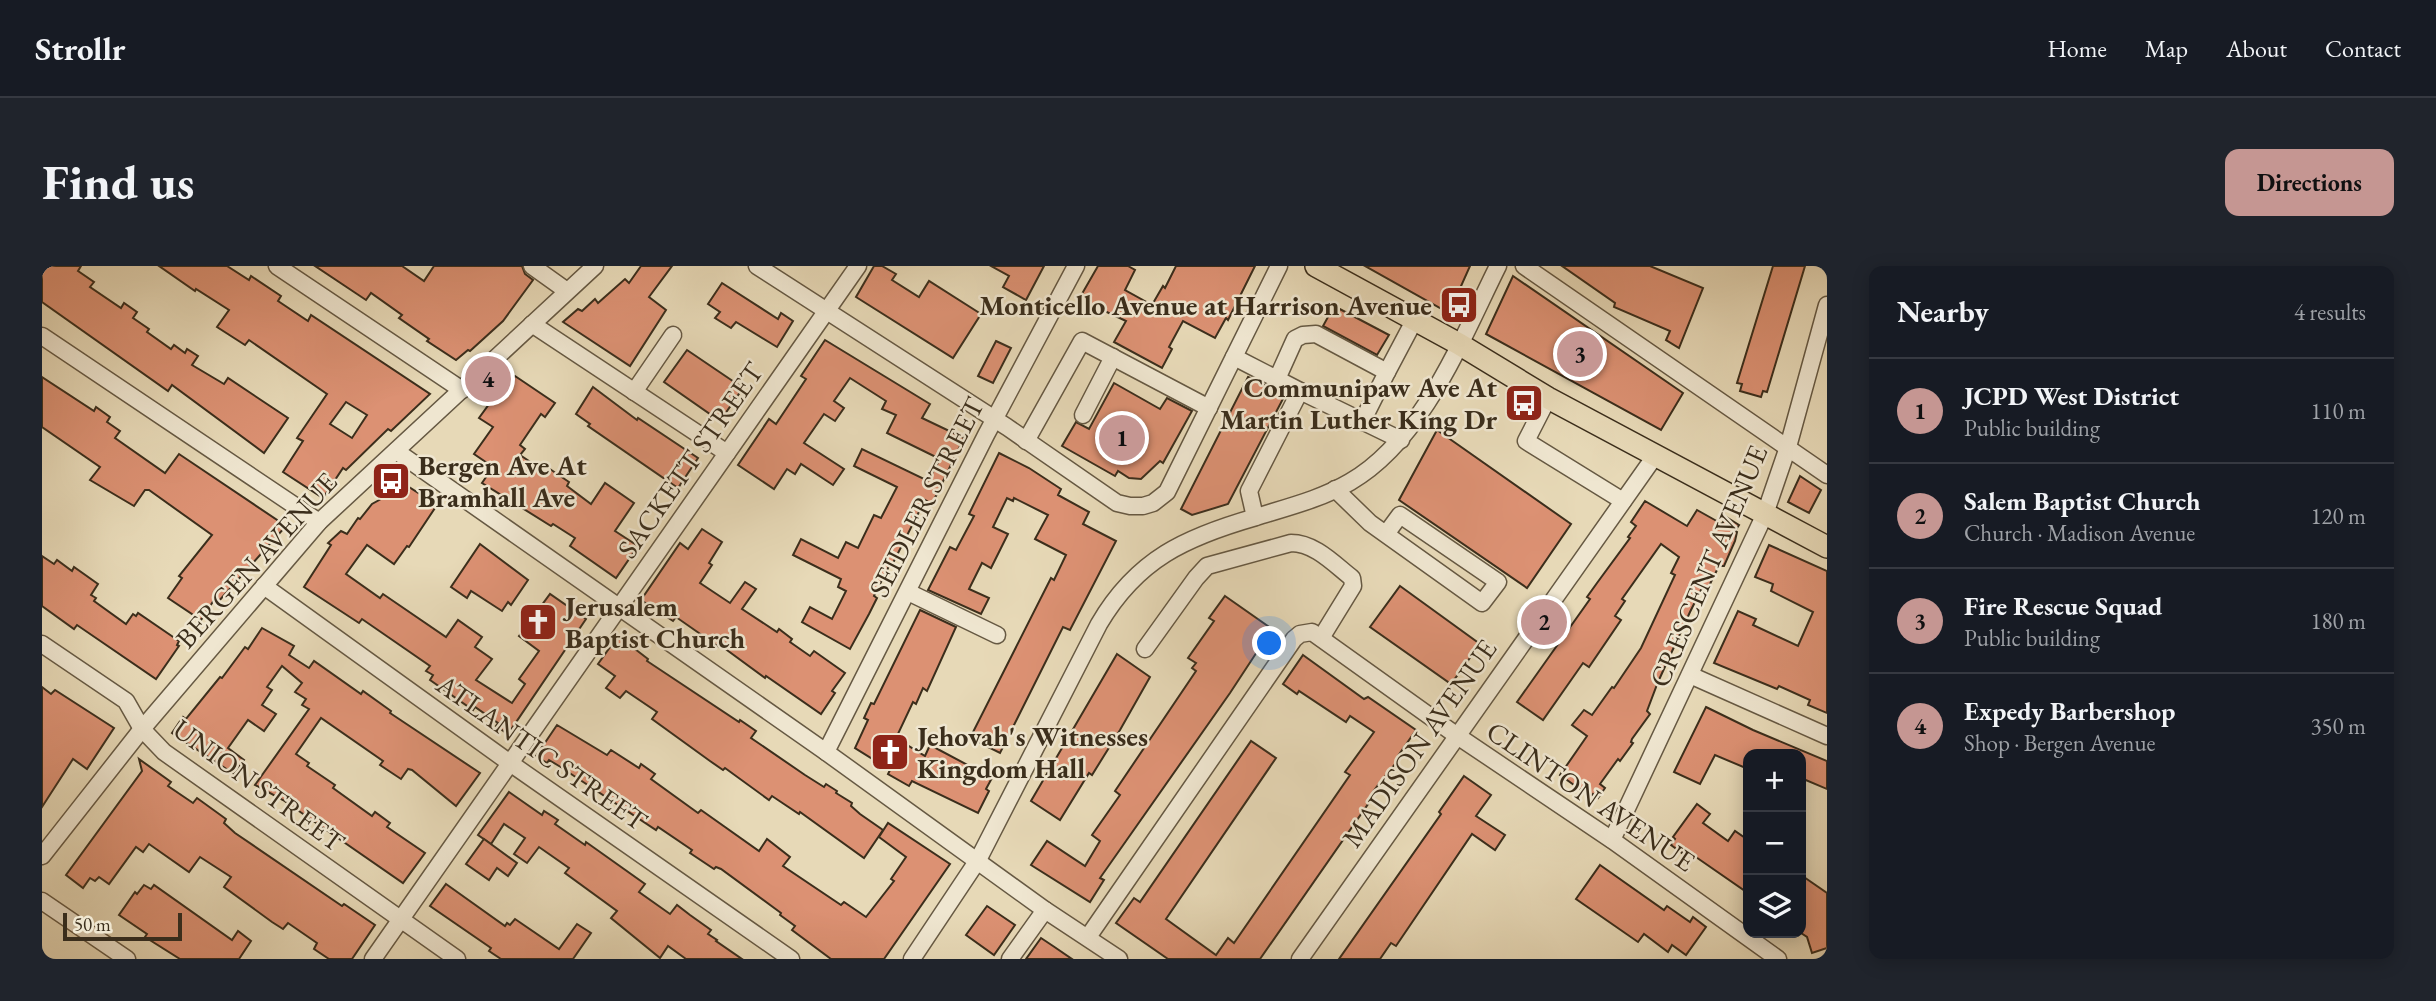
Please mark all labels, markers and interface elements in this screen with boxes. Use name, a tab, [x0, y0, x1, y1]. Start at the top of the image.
text: Strollr	[35, 27, 126, 70]
text: Home	[2047, 33, 2107, 64]
text: Map	[2145, 33, 2188, 64]
text: About	[2226, 33, 2287, 64]
text: Contact	[2325, 33, 2401, 64]
button: Directions	[2225, 149, 2394, 216]
text: Find us	[42, 150, 194, 214]
bus stop icon: Monticello Avenue at Harrison Avenue	[1438, 284, 1480, 326]
place label: Monticello Avenue at Harrison Avenue	[979, 287, 1432, 323]
text: Nearby	[1897, 292, 1989, 331]
text: 4 results	[2294, 297, 2366, 327]
pin: 3	[1557, 328, 1603, 380]
pin: 4	[465, 353, 511, 405]
street label: SACKETT STREET	[609, 355, 771, 565]
place label: Communipaw Ave At Martin Luther King Dr	[1220, 369, 1497, 437]
text: JCPD West District	[1964, 379, 2179, 413]
bus stop icon: Communipaw Ave At Martin Luther King Dr	[1503, 382, 1545, 424]
street label: SEIDLER STREET	[860, 391, 992, 603]
text: 1	[1914, 396, 1926, 426]
text: 110 m	[2310, 396, 2366, 426]
pin: 1	[1099, 412, 1145, 464]
text: Public building	[1964, 413, 2100, 443]
street label: CRESCENT AVENUE	[1641, 439, 1775, 692]
place label: Bergen Ave At Bramhall Ave	[418, 447, 587, 515]
bus stop icon: Bergen Ave At Bramhall Ave	[370, 460, 412, 502]
street label: BERGEN AVENUE	[167, 464, 345, 656]
text: Salem Baptist Church	[1964, 484, 2200, 518]
text: 2	[1914, 501, 1926, 531]
text: 120 m	[2310, 501, 2366, 531]
text: Church · Madison Avenue	[1964, 518, 2195, 548]
place label: Jerusalem Baptist Church	[562, 588, 745, 656]
text: Fire Rescue Squad	[1964, 589, 2162, 623]
pin: 2	[1521, 596, 1567, 648]
church icon: Jerusalem Baptist Church	[517, 601, 559, 643]
text: 3	[1914, 606, 1926, 636]
text: 180 m	[2310, 606, 2366, 636]
text: Public building	[1964, 623, 2100, 653]
your location	[1252, 626, 1286, 660]
street label: MADISON AVENUE	[1334, 632, 1504, 854]
street label: ATLANTIC STREET	[429, 665, 655, 838]
text: Expedy Barbershop	[1964, 694, 2175, 728]
street label: UNION STREET	[166, 711, 352, 860]
text: 4	[1914, 711, 1926, 741]
text: 350 m	[2310, 711, 2366, 741]
street label: CLINTON AVENUE	[1480, 713, 1702, 879]
place label: Jehovah's Witnesses Kingdom Hall	[914, 718, 1148, 786]
text: Shop · Bergen Avenue	[1964, 728, 2156, 758]
church icon: Jehovah's Witnesses Kingdom Hall	[869, 731, 911, 773]
map controls	[1743, 749, 1806, 938]
button: +	[1743, 749, 1806, 812]
button: −	[1743, 812, 1806, 875]
button: layers	[1743, 875, 1806, 938]
scale bar	[63, 910, 182, 942]
text: 50 m	[74, 912, 111, 937]

